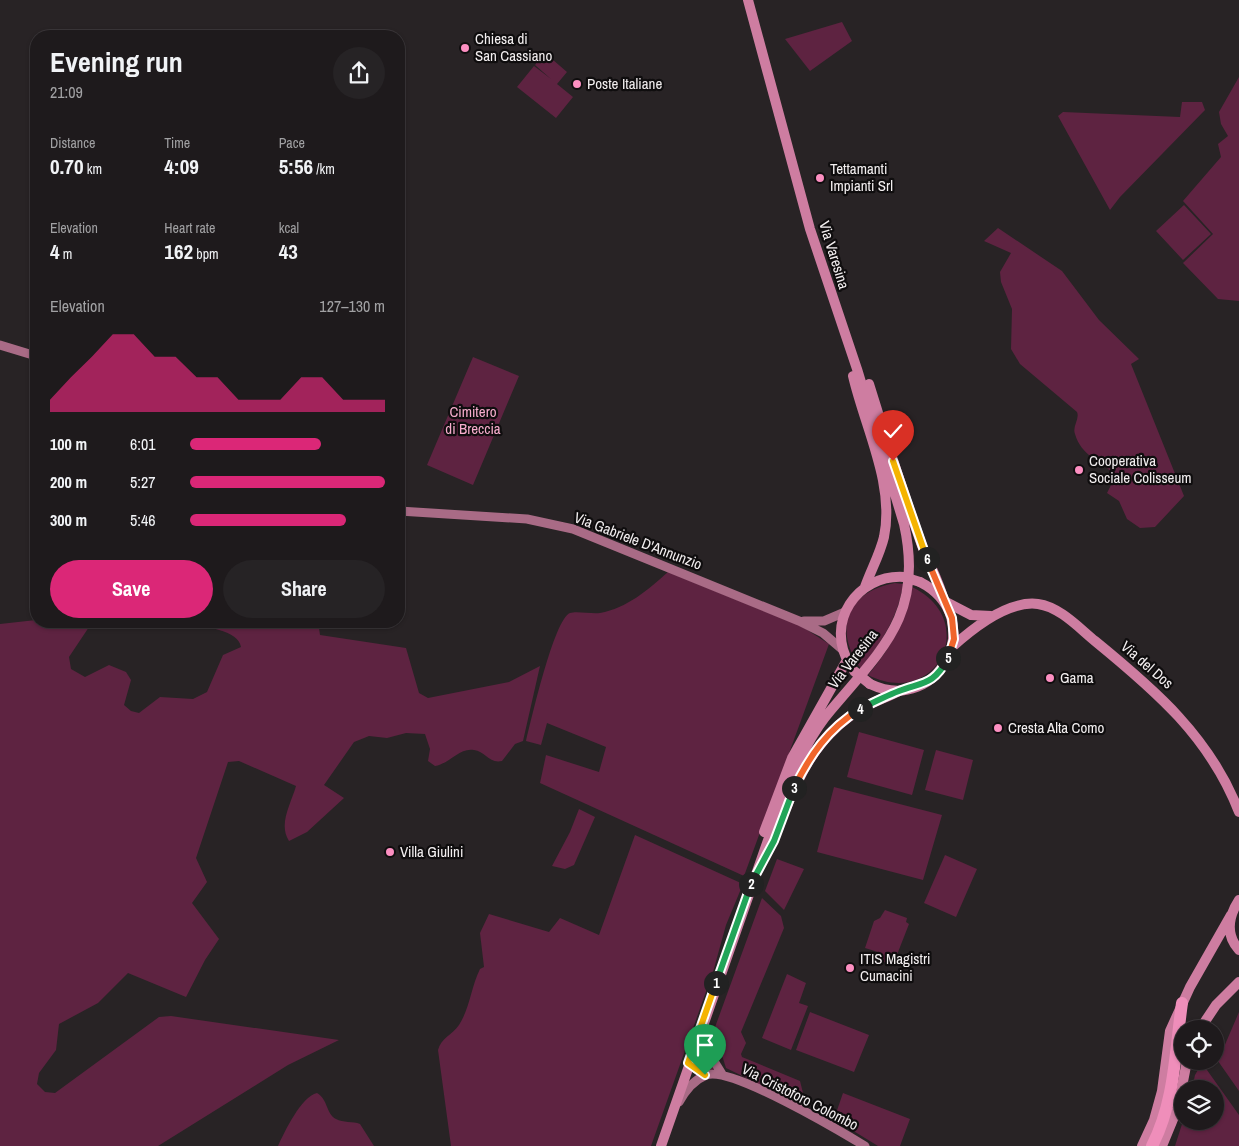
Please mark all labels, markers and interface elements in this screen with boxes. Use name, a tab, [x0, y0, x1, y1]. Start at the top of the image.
place label: Chiesa di San Cassiano	[475, 28, 552, 66]
marker: Chiesa di San Cassiano	[459, 42, 471, 54]
text: Evening run	[50, 43, 183, 81]
button: share	[333, 47, 385, 99]
place label: Poste Italiane	[587, 73, 662, 94]
marker: Poste Italiane	[571, 78, 583, 90]
text: 21:09	[50, 81, 83, 103]
text: Distance	[50, 134, 95, 152]
text: Time	[164, 134, 190, 152]
text: Pace	[279, 134, 305, 152]
text: 0.70	[50, 152, 84, 181]
text: 4:09	[164, 152, 199, 181]
text: 5:56	[279, 152, 313, 181]
place label: Tettamanti Impianti Srl	[830, 158, 893, 196]
text: km	[84, 160, 102, 178]
text: /km	[313, 160, 335, 178]
marker: Tettamanti Impianti Srl	[814, 172, 826, 184]
street label: Via Varesina	[814, 218, 855, 292]
text: Elevation	[50, 219, 98, 237]
text: Heart rate	[164, 219, 215, 237]
text: kcal	[279, 219, 299, 237]
text: 4	[50, 237, 60, 266]
text: 162	[164, 237, 193, 266]
text: 43	[279, 237, 298, 266]
text: m	[60, 245, 72, 263]
text: bpm	[193, 245, 219, 263]
text: Elevation	[50, 295, 105, 317]
text: 127–130 m	[319, 295, 385, 317]
park label: Cimitero di Breccia	[445, 401, 501, 439]
pin	[872, 410, 914, 461]
icon: check	[879, 417, 907, 445]
text: 100 m	[50, 433, 87, 455]
text: 6:01	[130, 433, 156, 455]
place label: Cooperativa Sociale Colisseum	[1089, 450, 1192, 488]
marker: Cooperativa Sociale Colisseum	[1073, 464, 1085, 476]
text: 200 m	[50, 471, 87, 493]
text: 5:27	[130, 471, 156, 493]
street label: Via Gabriele D'Annunzio	[571, 506, 705, 575]
text: 300 m	[50, 509, 87, 531]
text: 5:46	[130, 509, 156, 531]
pin: 6	[914, 546, 940, 572]
text: 6	[924, 550, 931, 568]
button: Save	[50, 560, 213, 618]
button: Share	[223, 560, 385, 618]
street label: Via Varesina	[823, 625, 883, 693]
street label: Via del Dos	[1117, 636, 1178, 693]
pin: 5	[936, 646, 960, 670]
text: 5	[945, 649, 952, 667]
place label: Gama	[1060, 667, 1094, 688]
marker: Gama	[1044, 672, 1056, 684]
pin: 4	[848, 696, 872, 722]
text: 4	[857, 700, 864, 718]
place label: Cresta Alta Como	[1008, 717, 1105, 738]
marker: Cresta Alta Como	[992, 722, 1004, 734]
pin: 3	[782, 776, 806, 800]
text: 3	[791, 779, 798, 797]
place label: Villa Giulini	[400, 841, 463, 862]
marker: Villa Giulini	[384, 846, 396, 858]
pin: 2	[738, 872, 764, 896]
text: 2	[748, 875, 755, 893]
place label: ITIS Magistri Cumacini	[860, 948, 930, 986]
marker: ITIS Magistri Cumacini	[844, 962, 856, 974]
pin: 1	[704, 970, 728, 996]
text: 1	[713, 974, 720, 992]
map controls	[1174, 1020, 1224, 1130]
button: locate	[1174, 1020, 1224, 1070]
pin	[684, 1024, 726, 1075]
icon: arrive	[691, 1031, 719, 1059]
street label: Via Cristoforo Colombo	[738, 1058, 862, 1135]
button: layers	[1174, 1080, 1224, 1130]

